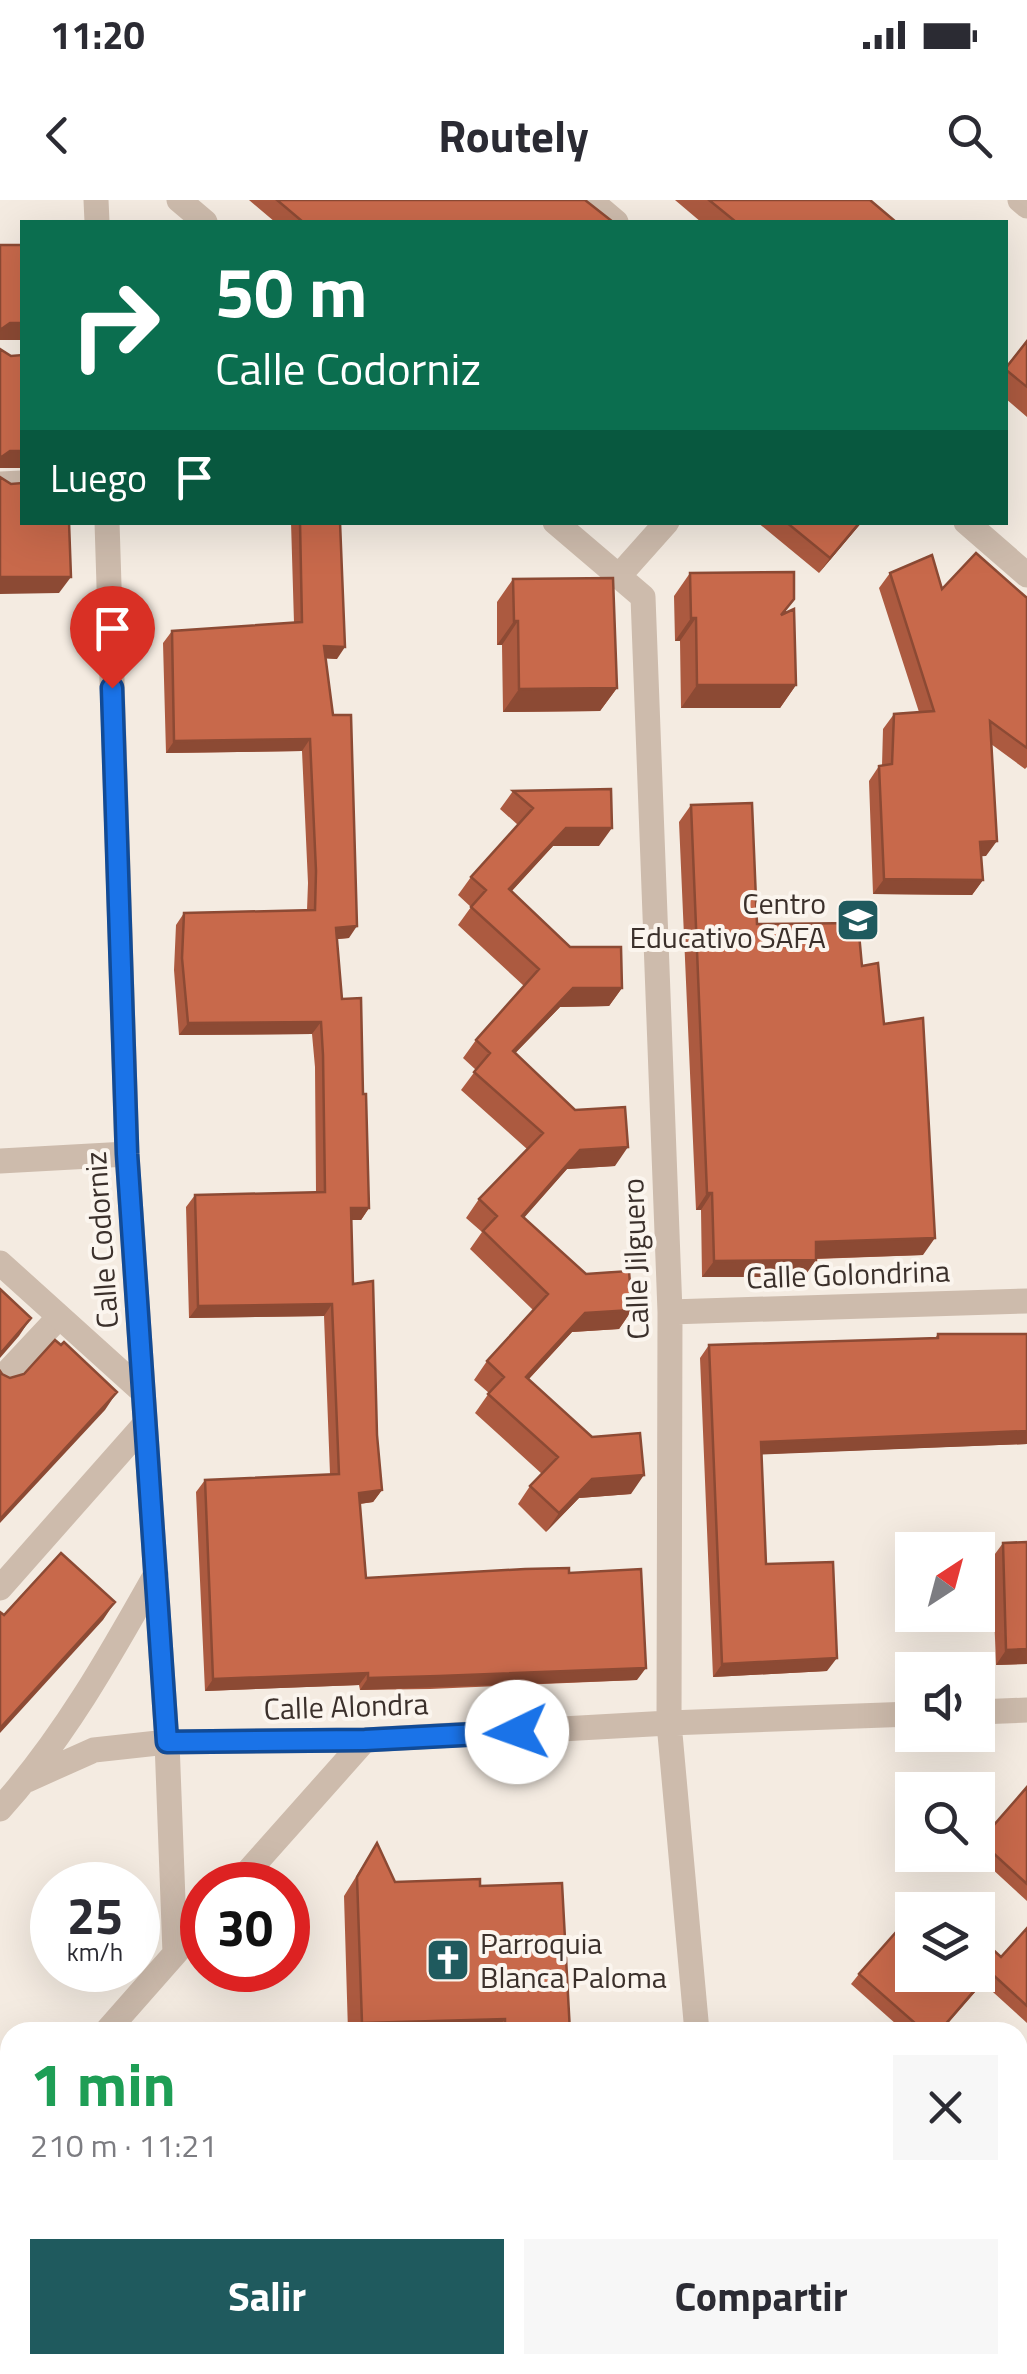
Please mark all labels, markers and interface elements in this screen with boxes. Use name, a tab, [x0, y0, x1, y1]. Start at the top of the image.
text: 11:20	[50, 6, 145, 64]
text: Routely	[438, 101, 589, 169]
icon: back	[30, 108, 85, 163]
icon: search	[942, 108, 997, 163]
text: 50 m	[215, 238, 368, 344]
icon: right	[50, 260, 180, 390]
text: Calle Codorniz	[215, 334, 481, 402]
text: Luego	[50, 449, 147, 507]
icon: arrive	[167, 450, 222, 505]
pin	[70, 586, 155, 689]
icon: arrive	[85, 601, 140, 656]
place label: Centro Educativo SAFA	[630, 880, 826, 960]
school or university icon: Centro Educativo SAFA	[835, 897, 881, 943]
street label: Calle Codorniz	[72, 1150, 130, 1330]
street label: Calle Jilguero	[609, 1177, 661, 1341]
street label: Calle Golondrina	[745, 1247, 951, 1301]
north arrow	[895, 1532, 995, 1632]
map controls	[895, 1532, 995, 1992]
button: sound	[895, 1652, 995, 1752]
street label: Calle Alondra	[263, 1680, 429, 1732]
position arrow	[465, 1680, 569, 1784]
button: search	[895, 1772, 995, 1872]
speed limit sign: 30	[180, 1862, 310, 1992]
text: 25	[67, 1877, 123, 1953]
button: layers	[895, 1892, 995, 1992]
place label: Parroquia Blanca Paloma	[480, 1920, 667, 2000]
text: km/h	[67, 1933, 123, 1971]
church icon: Parroquia Blanca Paloma	[425, 1937, 471, 1983]
text: 1 min	[30, 2038, 176, 2129]
button: close	[893, 2055, 998, 2160]
text: 210 m · 11:21	[30, 2121, 217, 2169]
button: Salir	[30, 2239, 504, 2354]
button: Compartir	[524, 2239, 998, 2354]

